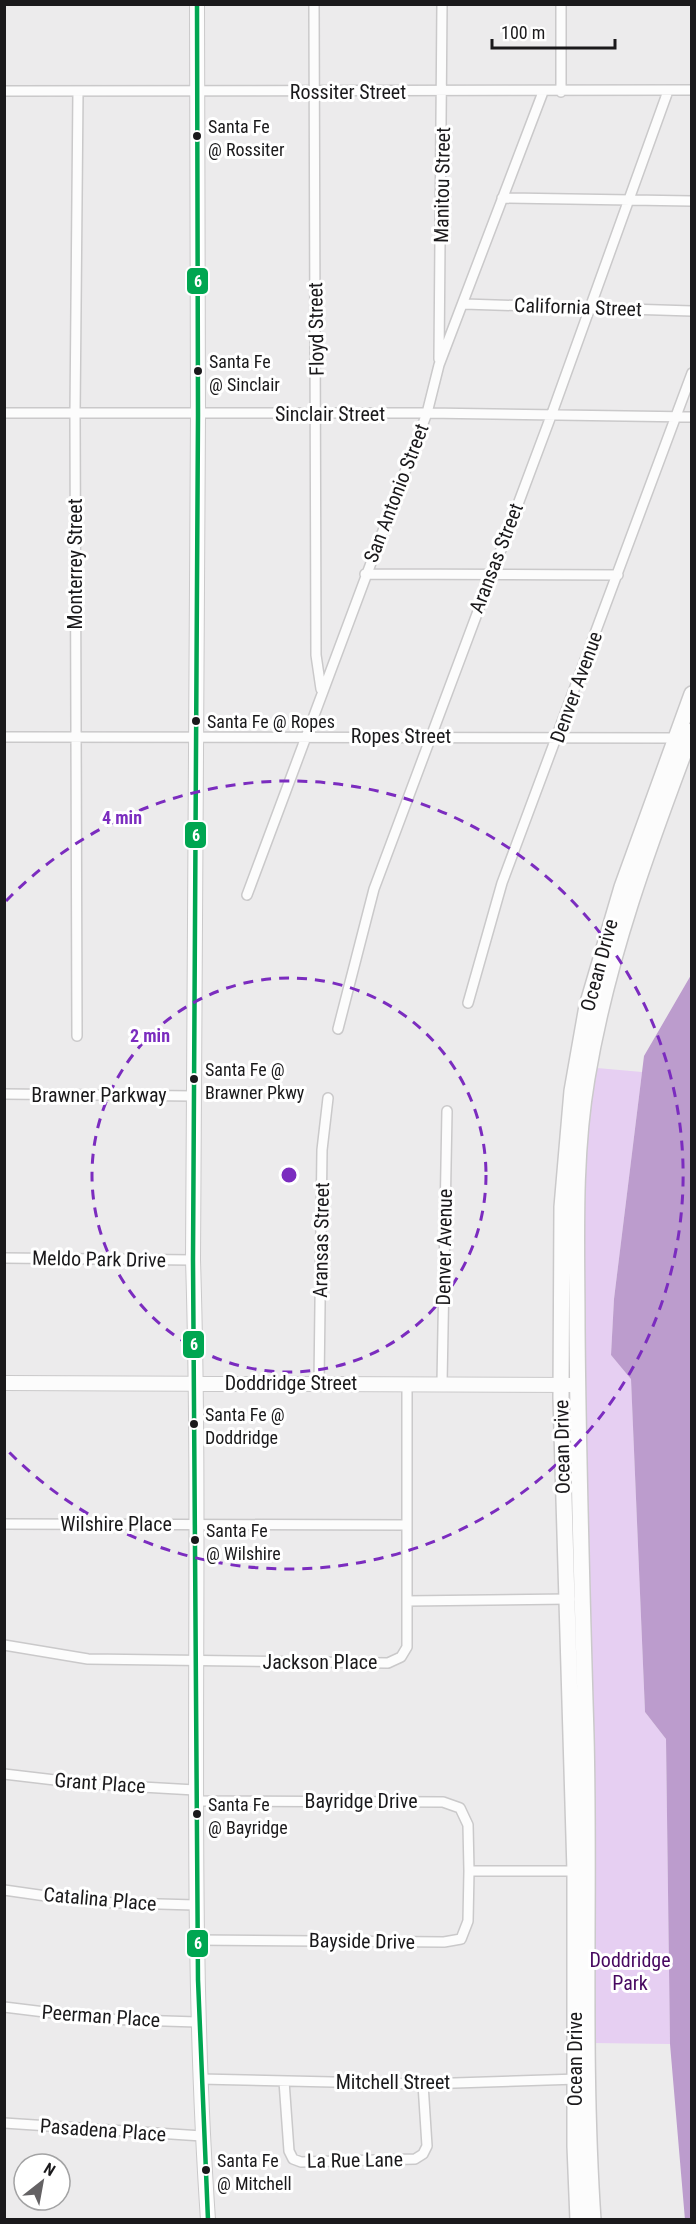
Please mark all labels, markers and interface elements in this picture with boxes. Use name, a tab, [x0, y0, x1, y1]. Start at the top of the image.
scale bar	[492, 12, 615, 50]
text: 100 m	[501, 22, 545, 43]
street label: Rossiter Street	[290, 80, 406, 104]
place label: Santa Fe @ Rossiter	[208, 116, 285, 160]
street label: Manitou Street	[429, 127, 455, 243]
marker: Santa Fe @ Rossiter	[191, 130, 203, 142]
line badge: 6	[186, 267, 209, 295]
text: 6	[194, 272, 202, 291]
street label: Floyd Street	[303, 282, 329, 376]
street label: California Street	[514, 293, 642, 321]
place label: Santa Fe @ Sinclair	[209, 351, 280, 395]
marker: Santa Fe @ Sinclair	[192, 365, 204, 377]
street label: Sinclair Street	[275, 402, 385, 426]
street label: San Antonio Street	[358, 420, 434, 566]
street label: Monterrey Street	[63, 498, 87, 630]
street label: Aransas Street	[464, 500, 528, 616]
street label: Denver Avenue	[545, 628, 607, 746]
place label: Santa Fe @ Ropes	[207, 711, 335, 732]
marker: Santa Fe @ Ropes	[190, 715, 202, 727]
street label: Ropes Street	[351, 724, 451, 748]
text: 4 min	[102, 807, 142, 828]
line badge: 6	[184, 821, 207, 849]
text: 6	[192, 826, 200, 845]
street label: Ocean Drive	[575, 916, 623, 1014]
text: 2 min	[130, 1025, 170, 1046]
place label: Santa Fe @ Brawner Pkwy	[205, 1059, 305, 1103]
marker: Santa Fe @ Brawner Pkwy	[188, 1073, 200, 1085]
street label: Brawner Parkway	[31, 1083, 167, 1107]
centre of rings	[279, 1165, 299, 1185]
street label: Aransas Street	[308, 1182, 334, 1298]
street label: Denver Avenue	[431, 1189, 457, 1305]
street label: Meldo Park Drive	[32, 1246, 166, 1272]
line badge: 6	[182, 1330, 205, 1359]
text: 6	[190, 1335, 198, 1354]
street label: Doddridge Street	[225, 1371, 357, 1395]
street label: Ocean Drive	[549, 1400, 575, 1494]
place label: Santa Fe @ Doddridge	[205, 1404, 285, 1448]
marker: Santa Fe @ Doddridge	[188, 1418, 200, 1430]
street label: Wilshire Place	[60, 1512, 172, 1536]
place label: Santa Fe @ Wilshire	[206, 1520, 281, 1564]
marker: Santa Fe @ Wilshire	[189, 1534, 201, 1546]
street label: Jackson Place	[263, 1650, 377, 1674]
street label: Grant Place	[54, 1768, 146, 1798]
street label: Bayridge Drive	[304, 1789, 418, 1813]
place label: Santa Fe @ Bayridge	[208, 1794, 288, 1838]
marker: Santa Fe @ Bayridge	[191, 1808, 203, 1820]
street label: Catalina Place	[43, 1882, 157, 1916]
street label: Bayside Drive	[309, 1928, 415, 1954]
line badge: 6	[186, 1929, 209, 1958]
text: 6	[194, 1934, 202, 1953]
park label: Doddridge Park	[589, 1948, 671, 1995]
street label: Peerman Place	[41, 2000, 161, 2032]
street label: Ocean Drive	[563, 2012, 587, 2106]
street label: Mitchell Street	[336, 2070, 450, 2094]
street label: Pasadena Place	[39, 2114, 167, 2146]
street label: La Rue Lane	[307, 2147, 403, 2173]
place label: Santa Fe @ Mitchell	[217, 2150, 292, 2194]
north arrow	[12, 2152, 72, 2212]
text: N	[40, 2159, 59, 2180]
marker: Santa Fe @ Mitchell	[200, 2164, 212, 2176]

